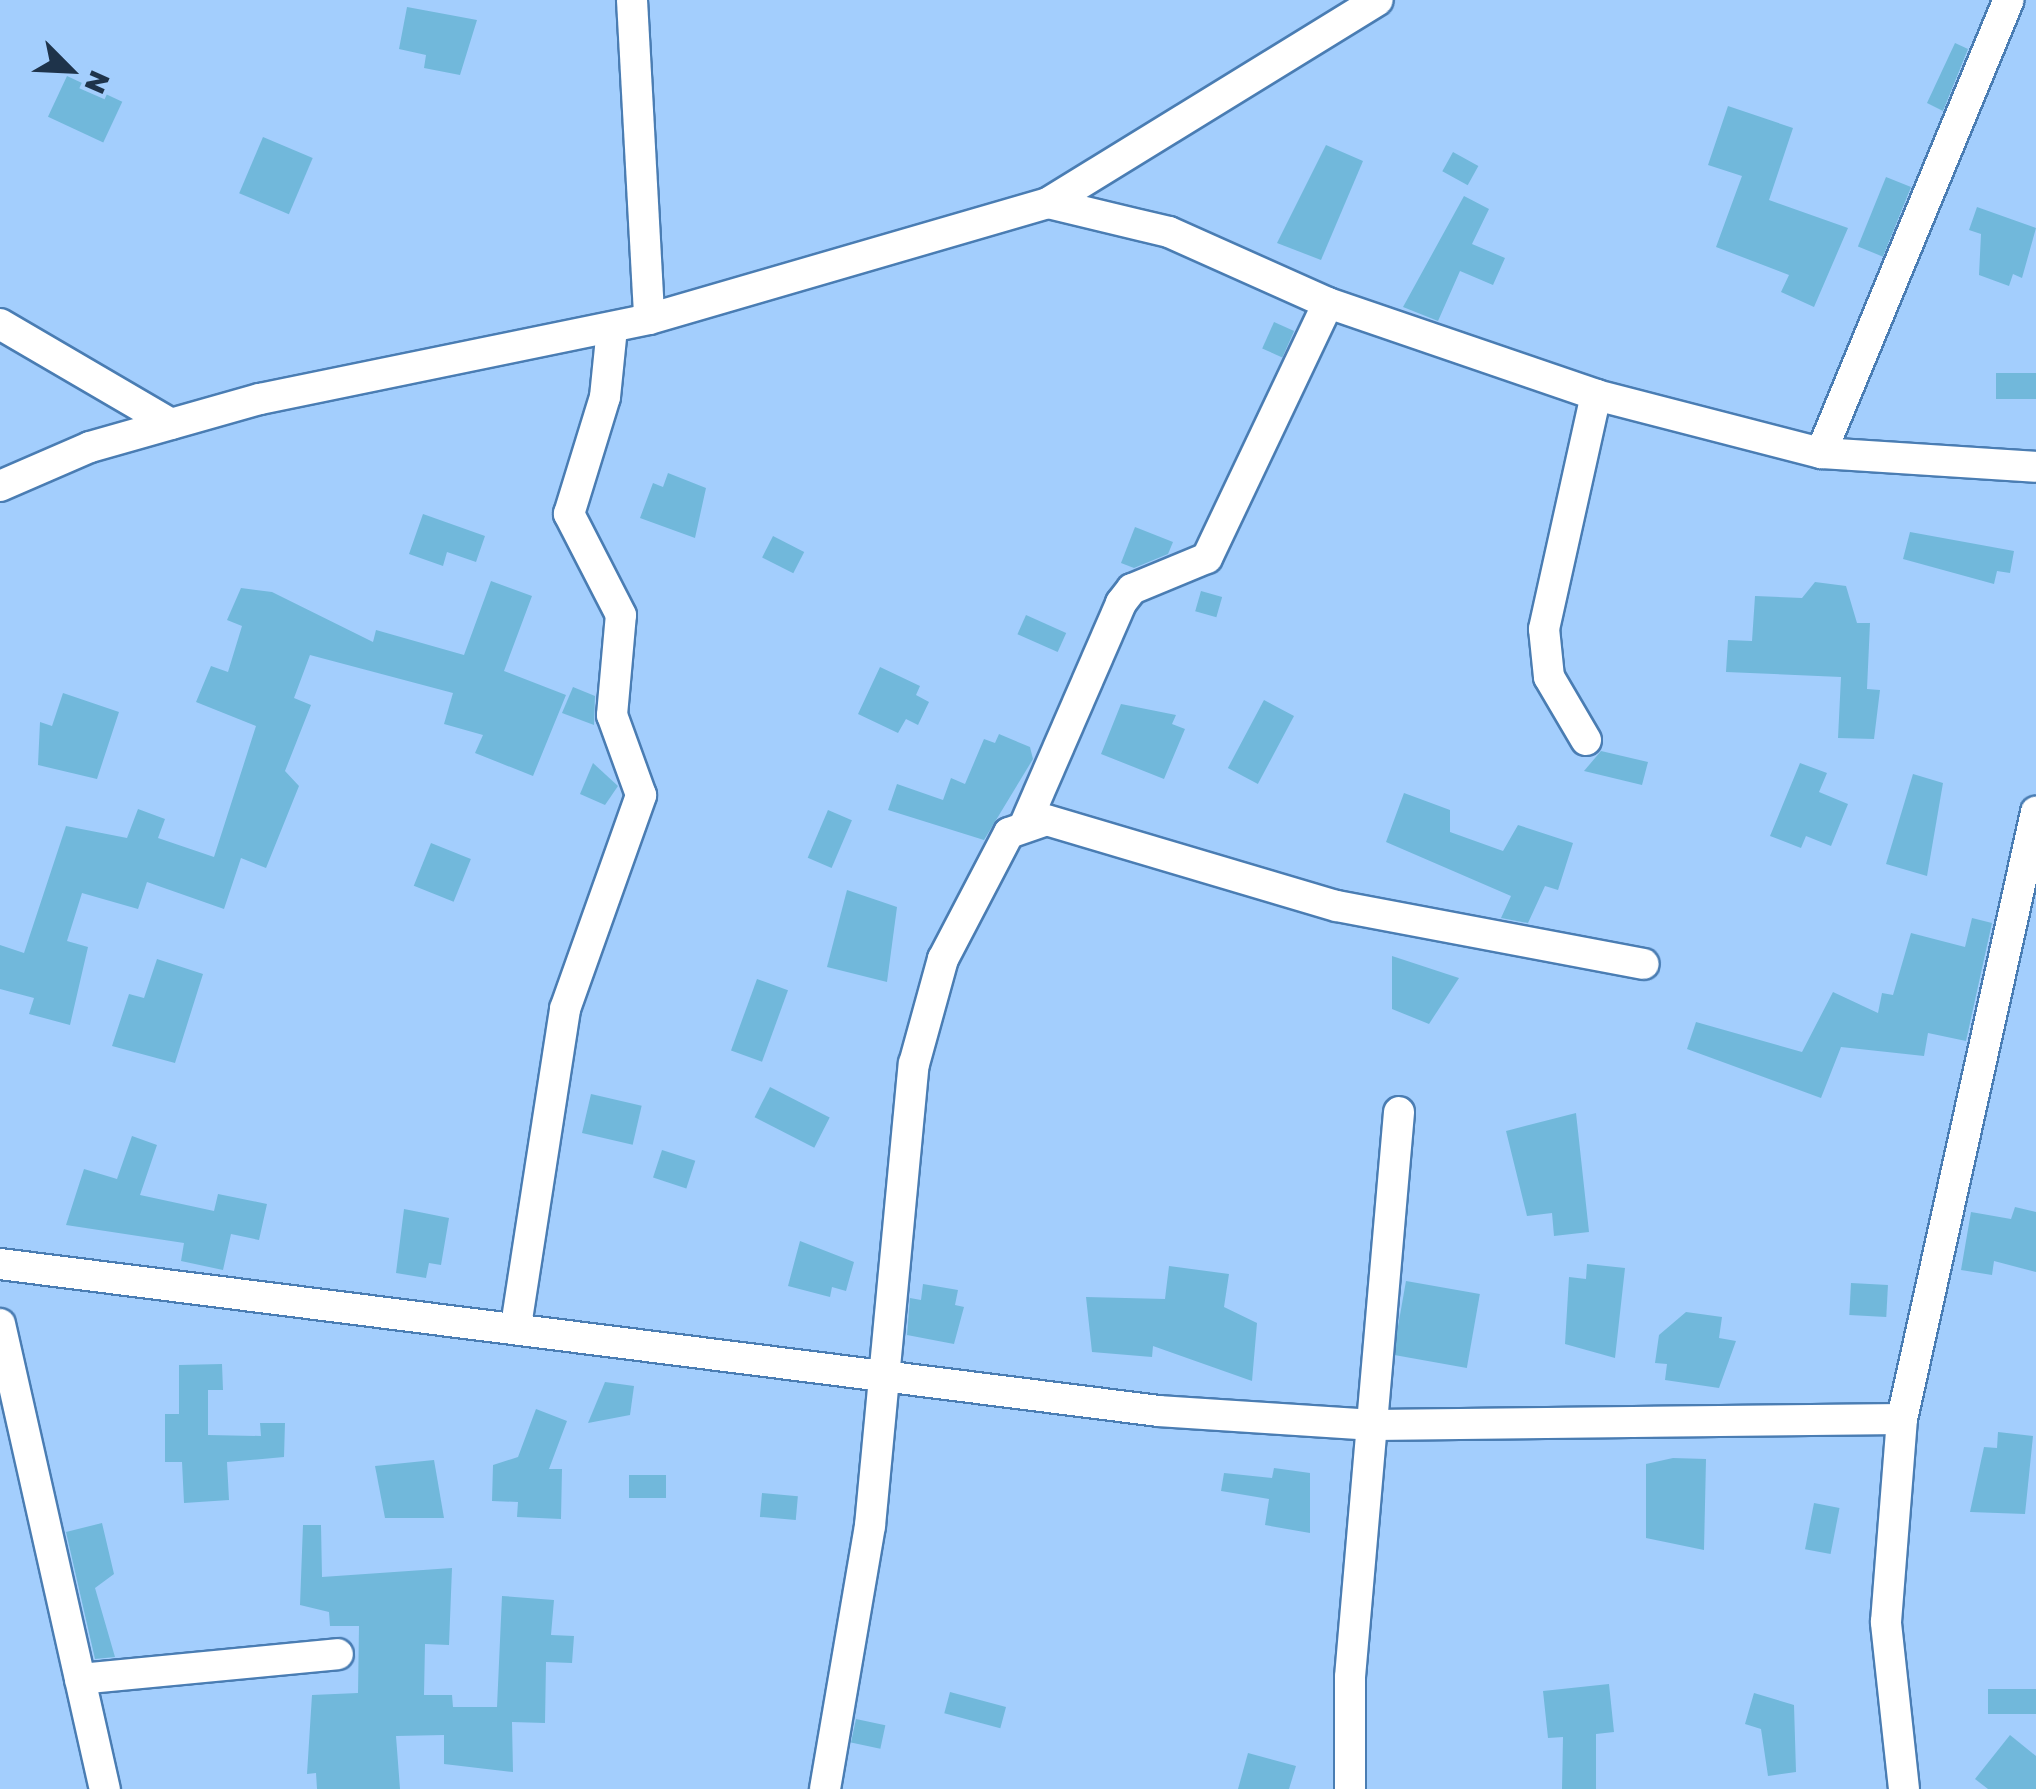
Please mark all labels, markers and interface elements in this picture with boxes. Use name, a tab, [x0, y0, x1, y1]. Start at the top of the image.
north arrow	[20, 20, 120, 120]
text: N	[78, 66, 117, 99]

